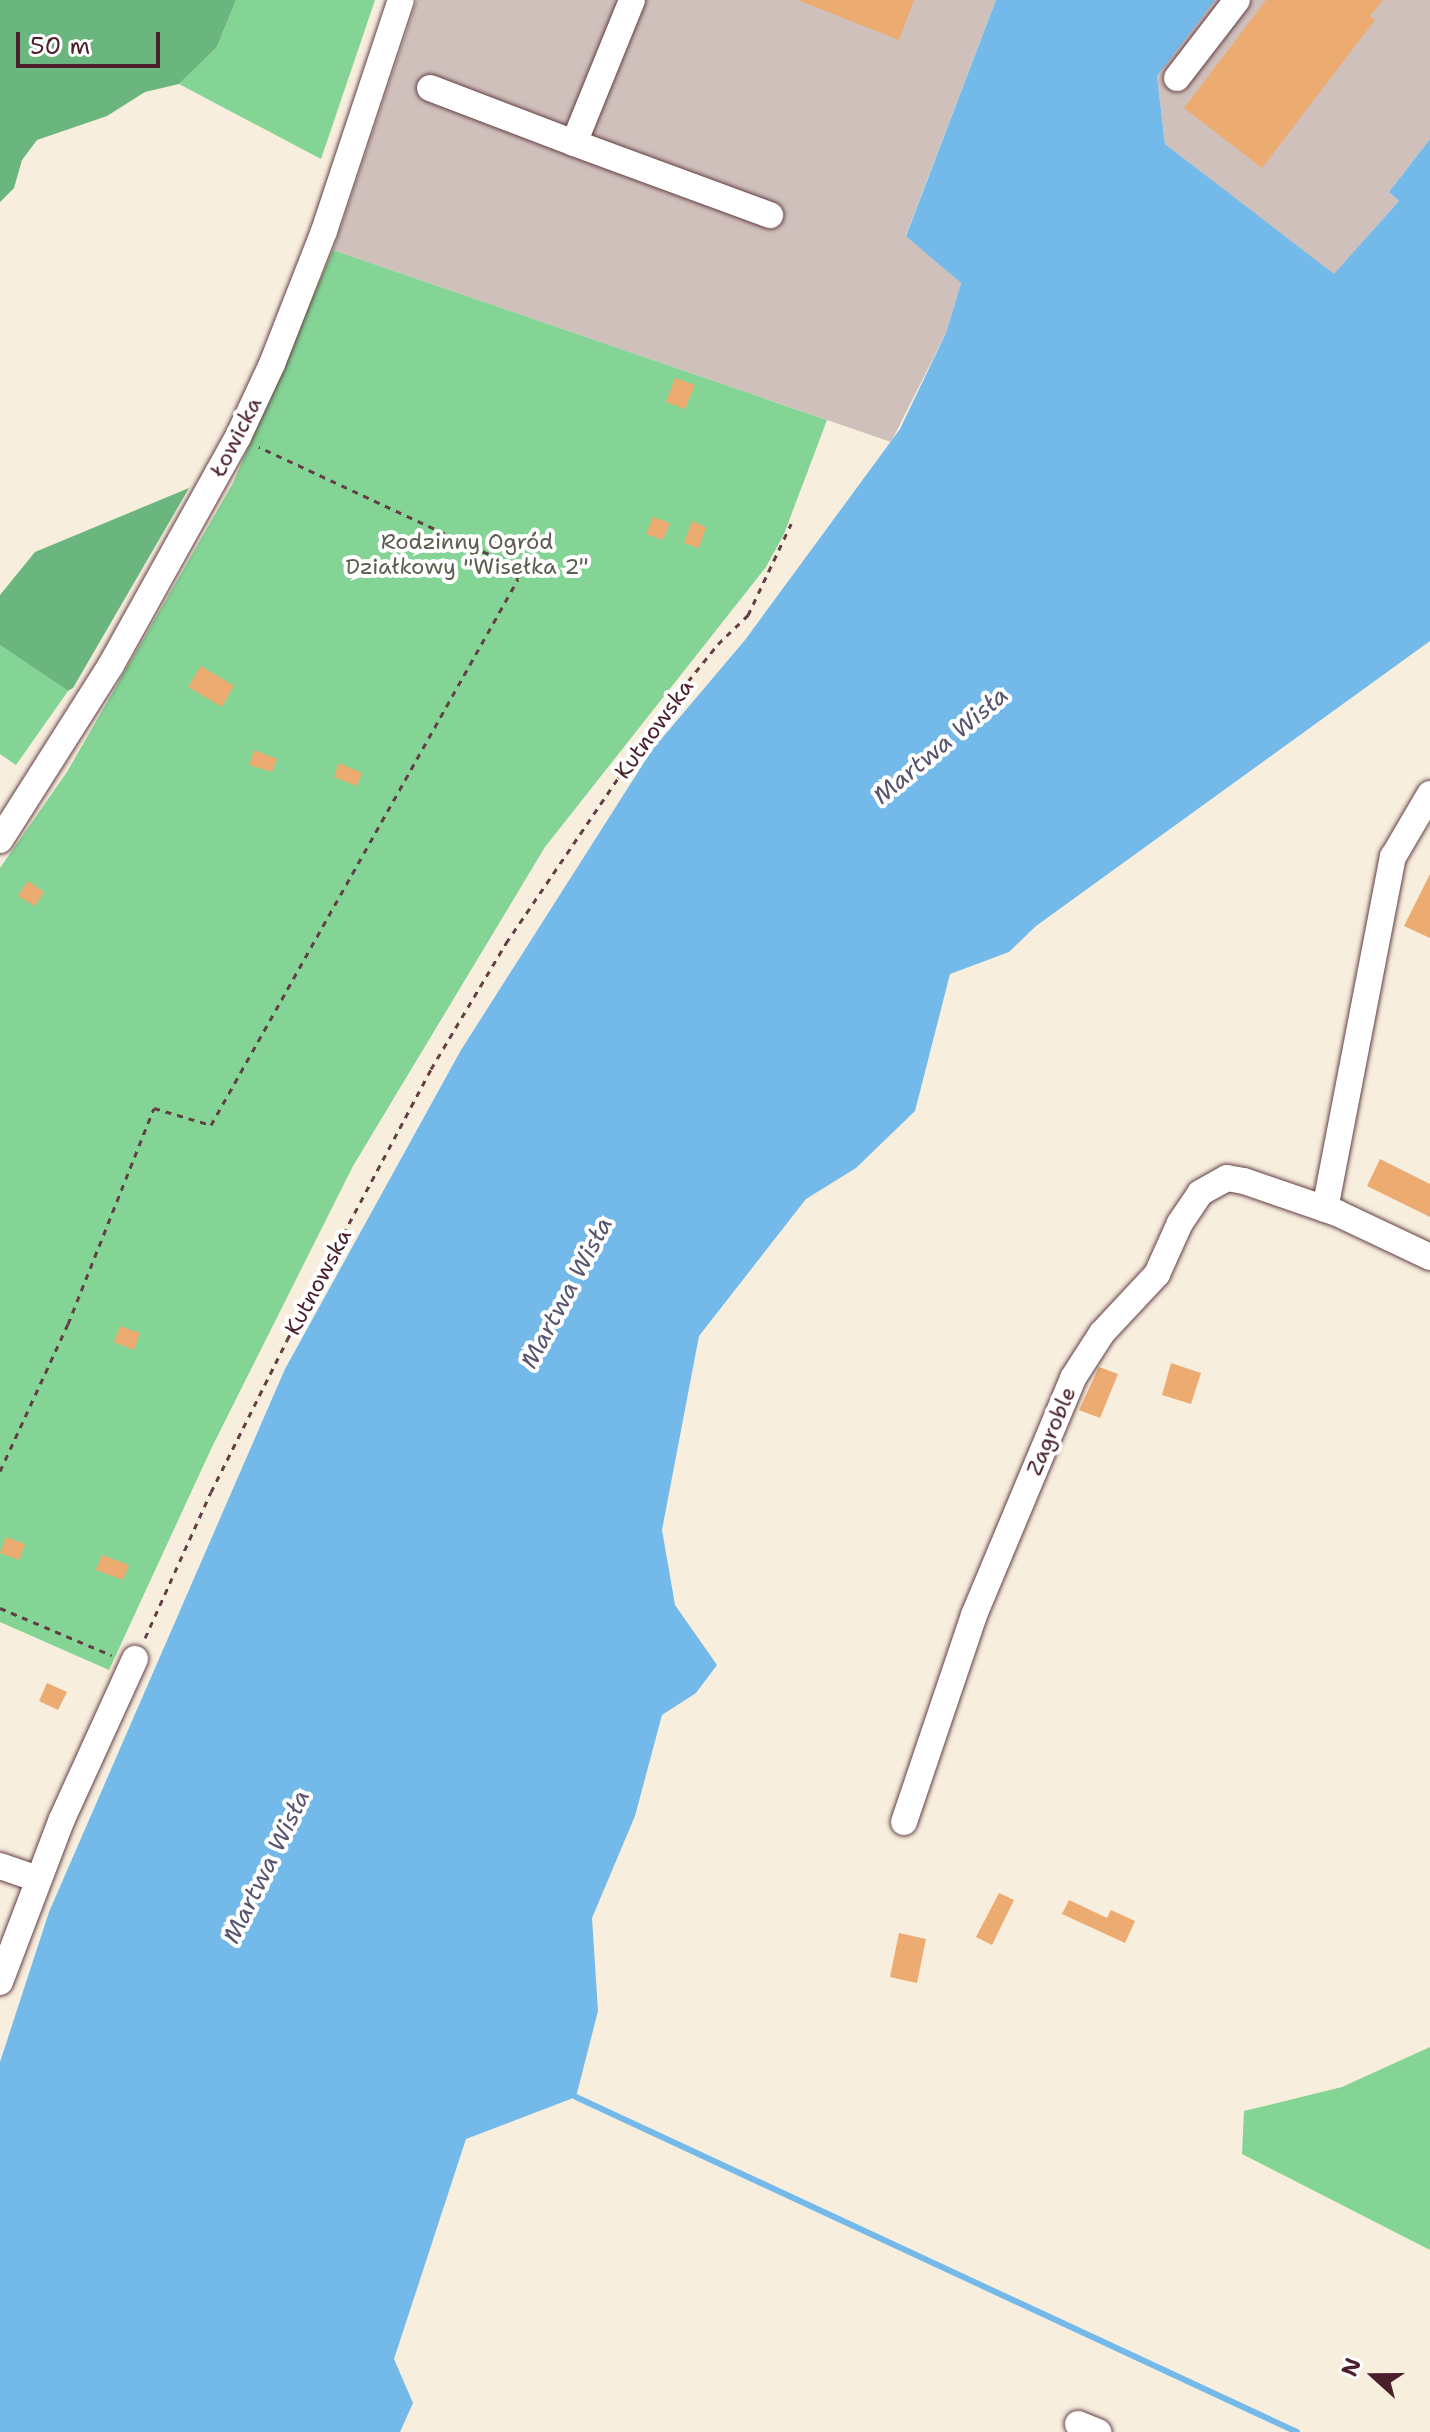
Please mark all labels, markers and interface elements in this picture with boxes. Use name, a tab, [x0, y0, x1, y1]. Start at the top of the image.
scale bar	[20, 16, 164, 66]
text: 50 m	[30, 30, 90, 62]
street label: Łowicka	[205, 393, 267, 481]
park label: Rodzinny Ogród Działkowy "Wisełka 2"	[345, 528, 589, 580]
street label: Kutnowska	[609, 674, 699, 784]
water label: Martwa Wisła	[868, 681, 1014, 811]
water label: Martwa Wisła	[515, 1212, 619, 1374]
street label: Kutnowska	[279, 1224, 357, 1340]
street label: Zagroble	[1021, 1383, 1081, 1479]
water label: Martwa Wisła	[217, 1785, 317, 1949]
north arrow	[1334, 2336, 1414, 2416]
text: N	[1334, 2354, 1368, 2381]

